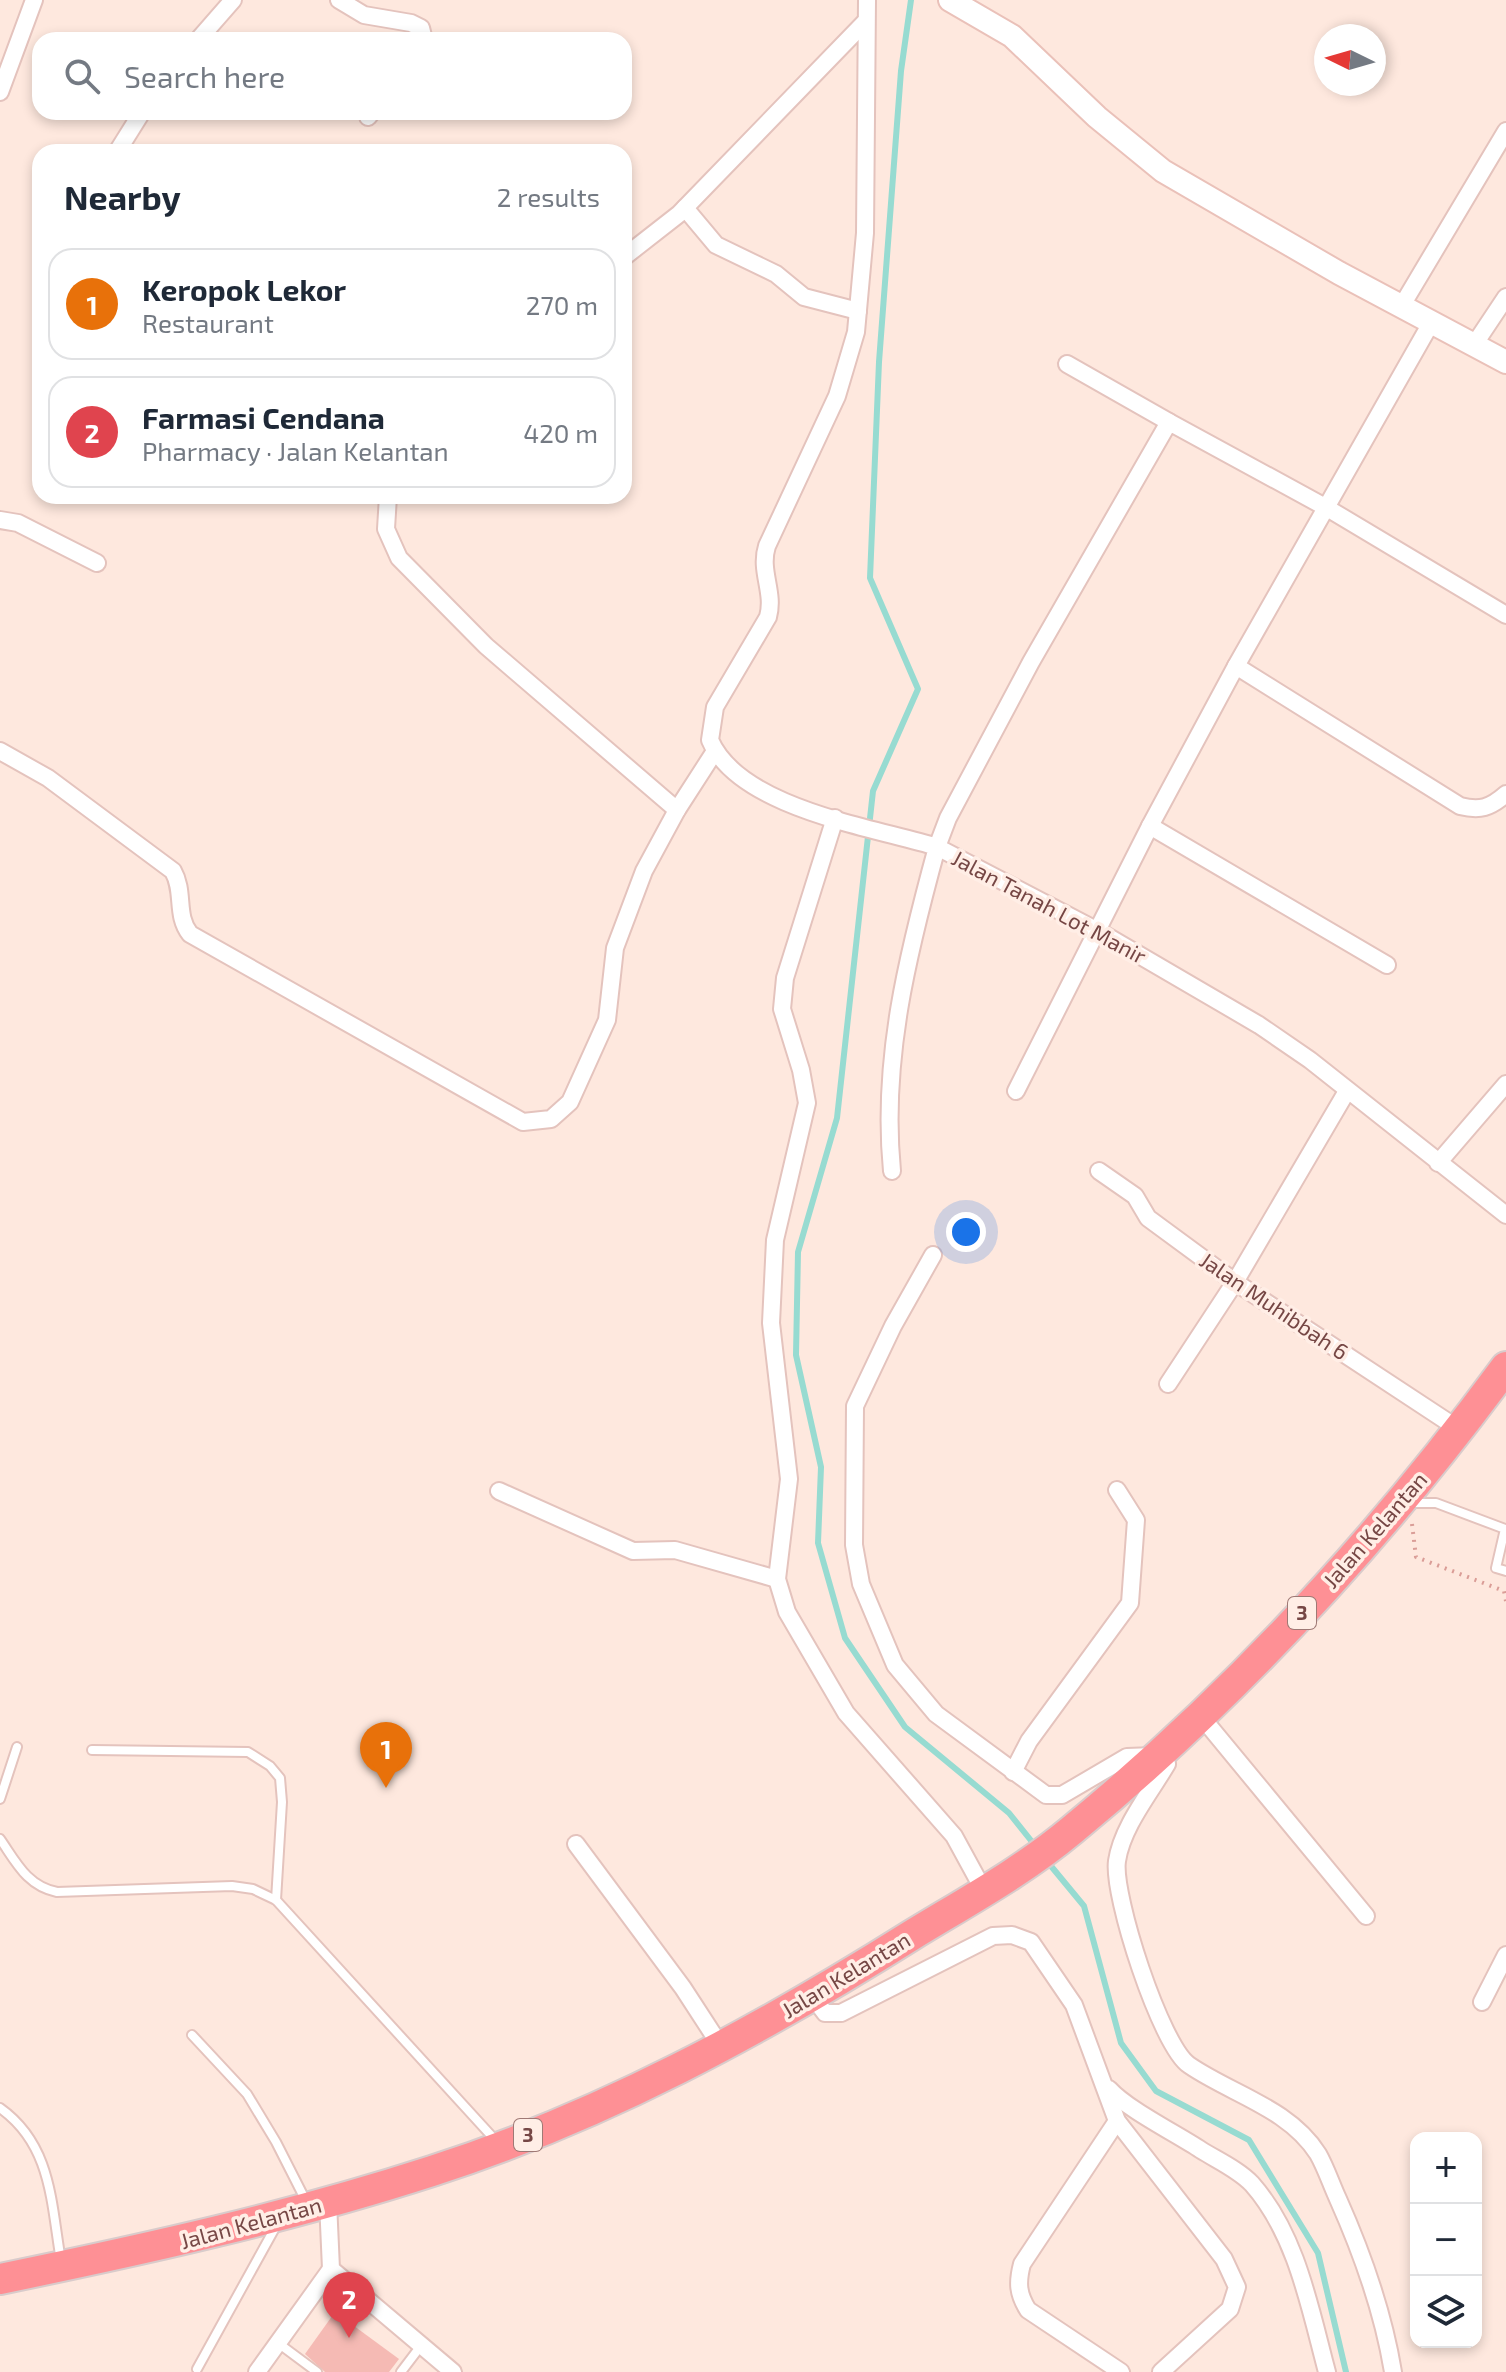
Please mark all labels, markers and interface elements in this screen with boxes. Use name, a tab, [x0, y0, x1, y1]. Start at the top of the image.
north arrow	[1314, 24, 1386, 96]
search box	[32, 32, 632, 120]
icon: search	[60, 54, 104, 98]
text: Search here	[124, 58, 285, 94]
text: Nearby	[64, 176, 181, 217]
text: 2 results	[497, 181, 600, 212]
text: Keropok Lekor	[142, 271, 346, 307]
text: 1	[86, 289, 98, 320]
text: 270 m	[526, 289, 598, 320]
text: Restaurant	[142, 307, 274, 338]
text: Farmasi Cendana	[142, 399, 385, 435]
text: 2	[84, 417, 100, 448]
text: 420 m	[523, 417, 598, 448]
text: Pharmacy · Jalan Kelantan	[142, 435, 449, 466]
street label: Jalan Tanah Lot Manir	[948, 844, 1151, 968]
your location	[946, 1212, 986, 1252]
street label: Jalan Muhibbah 6	[1195, 1246, 1354, 1364]
street label: Jalan Kelantan	[1317, 1466, 1432, 1593]
road number: 3	[1288, 1597, 1316, 1629]
pin: 1	[360, 1722, 412, 1788]
street label: Jalan Kelantan	[777, 1926, 914, 2023]
road number: 3	[514, 2119, 542, 2151]
map controls	[1410, 2132, 1482, 2348]
button: +	[1410, 2132, 1482, 2204]
street label: Jalan Kelantan	[177, 2191, 324, 2253]
button: −	[1410, 2204, 1482, 2276]
pin: 2	[323, 2272, 375, 2338]
button: layers	[1410, 2276, 1482, 2348]

